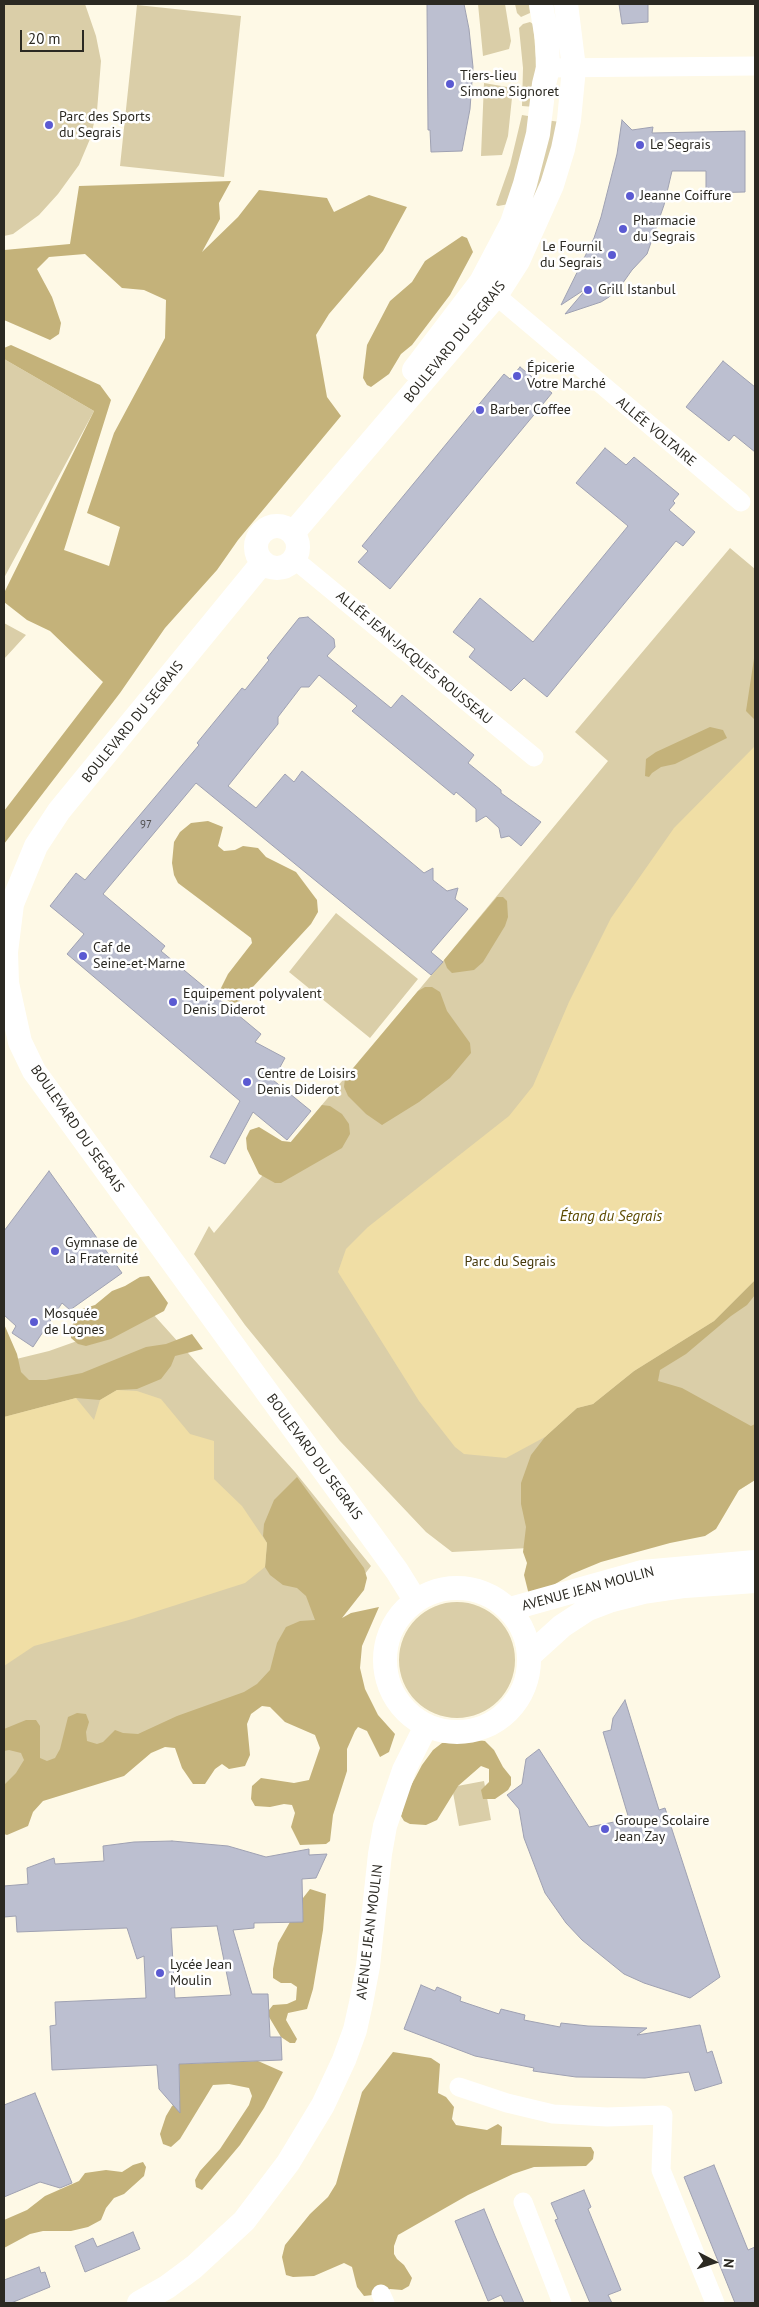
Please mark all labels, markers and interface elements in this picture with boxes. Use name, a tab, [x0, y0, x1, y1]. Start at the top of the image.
scale bar	[22, 20, 86, 52]
text: 20 m	[28, 29, 61, 48]
place label: Tiers-lieu Simone Signoret	[460, 68, 559, 100]
marker: Tiers-lieu Simone Signoret	[444, 78, 456, 90]
place label: Parc des Sports du Segrais	[59, 109, 151, 142]
marker: Parc des Sports du Segrais	[43, 119, 55, 131]
place label: Le Segrais	[650, 137, 711, 153]
marker: Le Segrais	[634, 139, 646, 151]
place label: Jeanne Coiffure	[640, 188, 731, 204]
marker: Jeanne Coiffure	[624, 190, 636, 202]
place label: Pharmacie du Segrais	[633, 213, 696, 246]
marker: Pharmacie du Segrais	[617, 223, 629, 235]
place label: Le Fournil du Segrais	[540, 239, 602, 272]
marker: Le Fournil du Segrais	[606, 249, 618, 261]
street label: BOULEVARD DU SEGRAIS	[401, 278, 509, 406]
place label: Grill Istanbul	[598, 282, 676, 298]
marker: Grill Istanbul	[582, 284, 594, 296]
place label: Épicerie Votre Marché	[527, 360, 606, 392]
marker: Épicerie Votre Marché	[511, 370, 523, 382]
street label: ALLÉE VOLTAIRE	[613, 394, 699, 470]
place label: Barber Coffee	[490, 402, 571, 418]
marker: Barber Coffee	[474, 404, 486, 416]
street label: ALLÉE JEAN-JACQUES ROUSSEAU	[333, 588, 495, 728]
street label: BOULEVARD DU SEGRAIS	[79, 658, 187, 786]
house number: 97	[140, 818, 152, 832]
place label: Caf de Seine-et-Marne	[93, 940, 185, 972]
marker: Caf de Seine-et-Marne	[77, 950, 89, 962]
place label: Equipement polyvalent Denis Diderot	[183, 986, 322, 1019]
marker: Equipement polyvalent Denis Diderot	[167, 996, 179, 1008]
street label: BOULEVARD DU SEGRAIS	[27, 1062, 127, 1196]
place label: Centre de Loisirs Denis Diderot	[257, 1066, 356, 1098]
marker: Centre de Loisirs Denis Diderot	[241, 1076, 253, 1088]
water label: Étang du Segrais	[560, 1208, 662, 1226]
place label: Gymnase de la Fraternité	[65, 1235, 138, 1268]
marker: Gymnase de la Fraternité	[49, 1245, 61, 1257]
park label: Parc du Segrais	[464, 1254, 556, 1270]
place label: Mosquée de Lognes	[44, 1306, 104, 1338]
marker: Mosquée de Lognes	[28, 1316, 40, 1328]
street label: BOULEVARD DU SEGRAIS	[263, 1391, 365, 1523]
street label: AVENUE JEAN MOULIN	[520, 1563, 656, 1615]
place label: Groupe Scolaire Jean Zay	[615, 1813, 709, 1845]
marker: Groupe Scolaire Jean Zay	[599, 1823, 611, 1835]
street label: AVENUE JEAN MOULIN	[353, 1863, 387, 2001]
place label: Lycée Jean Moulin	[170, 1957, 232, 1990]
marker: Lycée Jean Moulin	[154, 1967, 166, 1979]
north arrow	[689, 2237, 739, 2287]
text: N	[720, 2258, 738, 2269]

